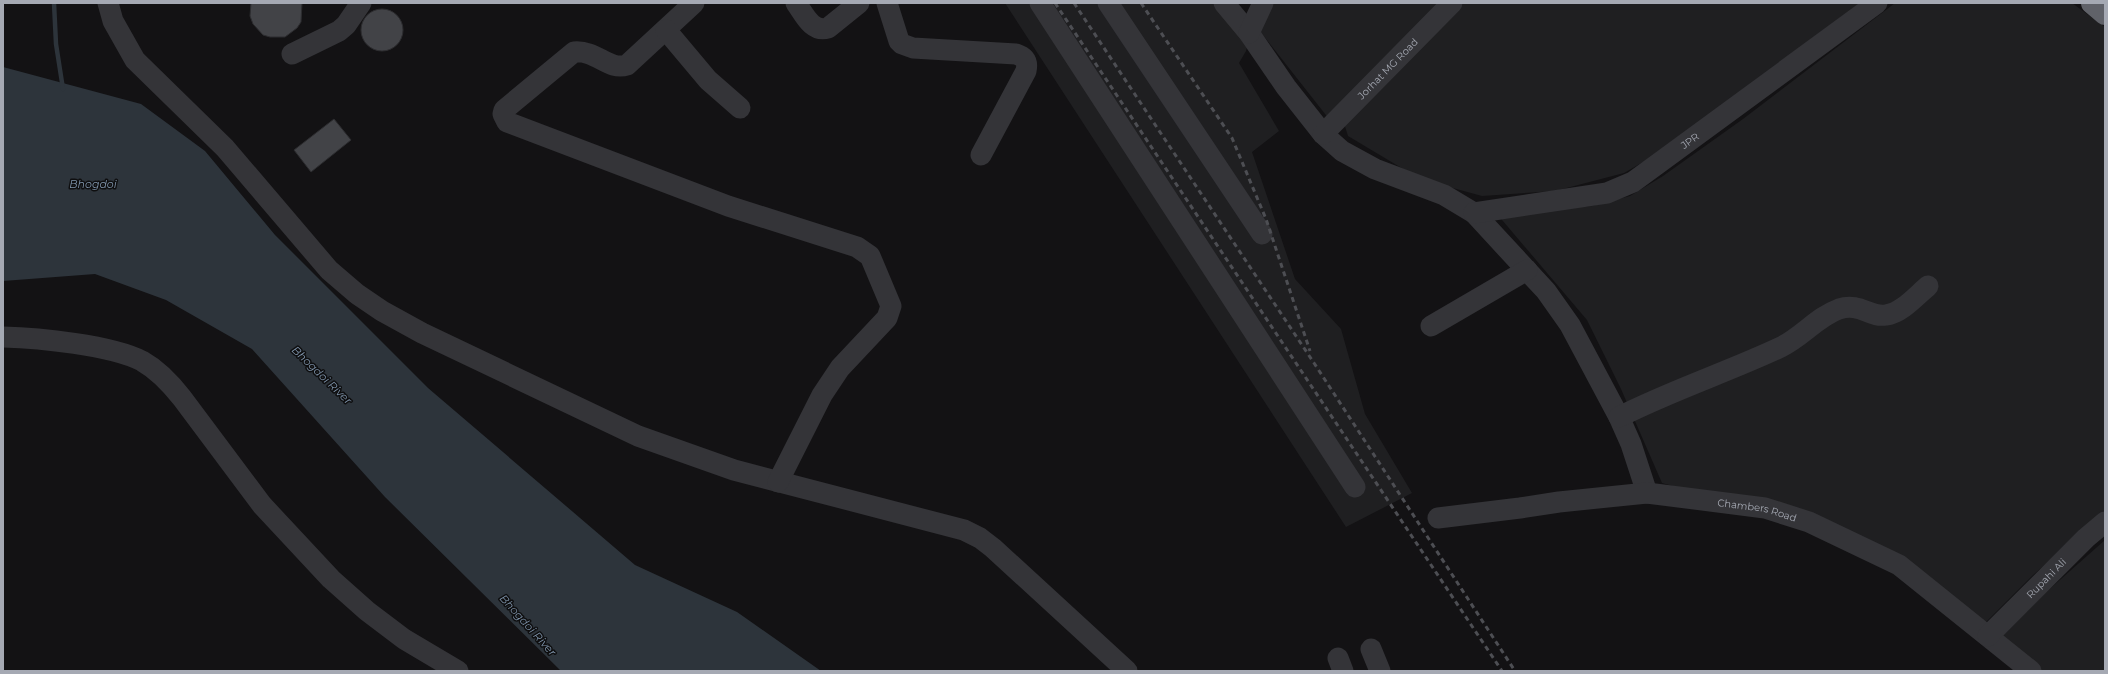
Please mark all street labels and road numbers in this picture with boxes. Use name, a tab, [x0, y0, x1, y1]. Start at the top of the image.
street label: Jorhat MG Road	[1354, 35, 1421, 103]
street label: JPR	[1678, 130, 1702, 152]
street label: Chambers Road	[1717, 496, 1798, 525]
street label: Rupahi Ali	[2024, 556, 2069, 601]

